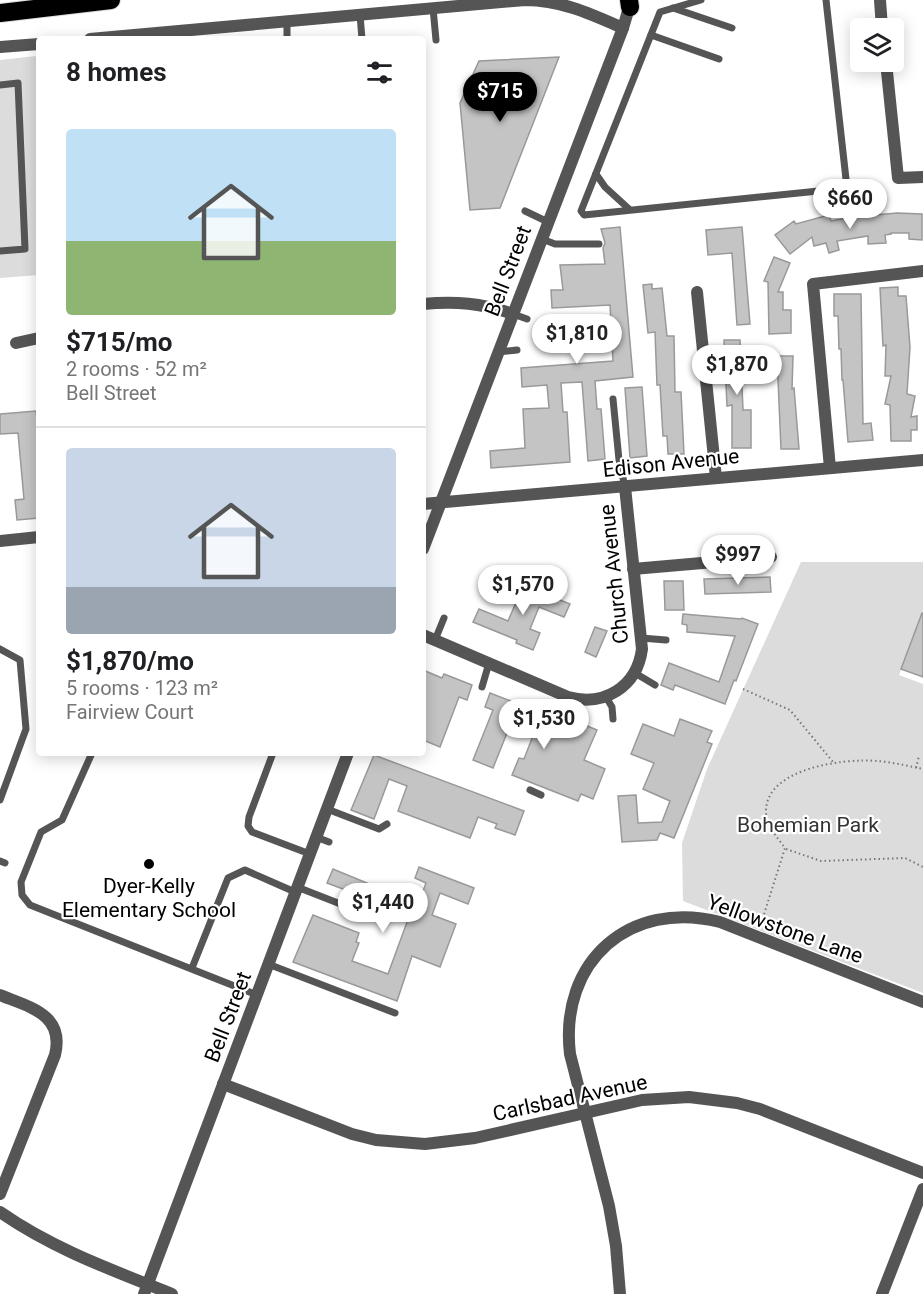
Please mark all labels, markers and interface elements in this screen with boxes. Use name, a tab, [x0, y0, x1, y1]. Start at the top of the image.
map controls	[850, 18, 904, 72]
button: layers	[850, 18, 904, 72]
icon: filters	[363, 56, 396, 89]
text: 8 homes	[66, 57, 167, 87]
pin: $715	[464, 72, 536, 123]
text: $715	[477, 79, 523, 103]
icon: home	[177, 168, 285, 276]
pin: $660	[814, 179, 886, 230]
text: $660	[827, 186, 873, 210]
street label: Bell Street	[480, 222, 536, 320]
pin: $1,810	[528, 314, 626, 365]
text: $1,810	[546, 321, 608, 345]
text: $715/mo	[66, 327, 173, 357]
pin: $1,870	[688, 345, 786, 396]
text: $1,870	[706, 352, 768, 376]
text: 2 rooms · 52 m²	[66, 357, 207, 381]
text: Bell Street	[66, 381, 157, 405]
street label: Edison Avenue	[602, 444, 740, 482]
icon: home	[177, 487, 285, 595]
street label: Church Avenue	[595, 503, 633, 645]
pin: $997	[702, 535, 774, 586]
text: $997	[715, 542, 761, 566]
pin: $1,570	[474, 565, 572, 616]
text: $1,570	[492, 572, 554, 596]
text: $1,870/mo	[66, 646, 194, 676]
text: 5 rooms · 123 m²	[66, 676, 218, 700]
pin: $1,530	[495, 699, 593, 750]
text: Fairview Court	[66, 700, 194, 724]
text: $1,530	[513, 706, 575, 730]
park label: Bohemian Park	[737, 813, 879, 837]
marker: Dyer-Kelly Elementary School	[142, 857, 156, 871]
place label: Dyer-Kelly Elementary School	[62, 874, 236, 922]
pin: $1,440	[334, 883, 432, 934]
text: $1,440	[352, 890, 414, 914]
street label: Yellowstone Lane	[704, 890, 866, 968]
street label: Bell Street	[200, 968, 256, 1066]
street label: Carlsbad Avenue	[491, 1070, 649, 1126]

